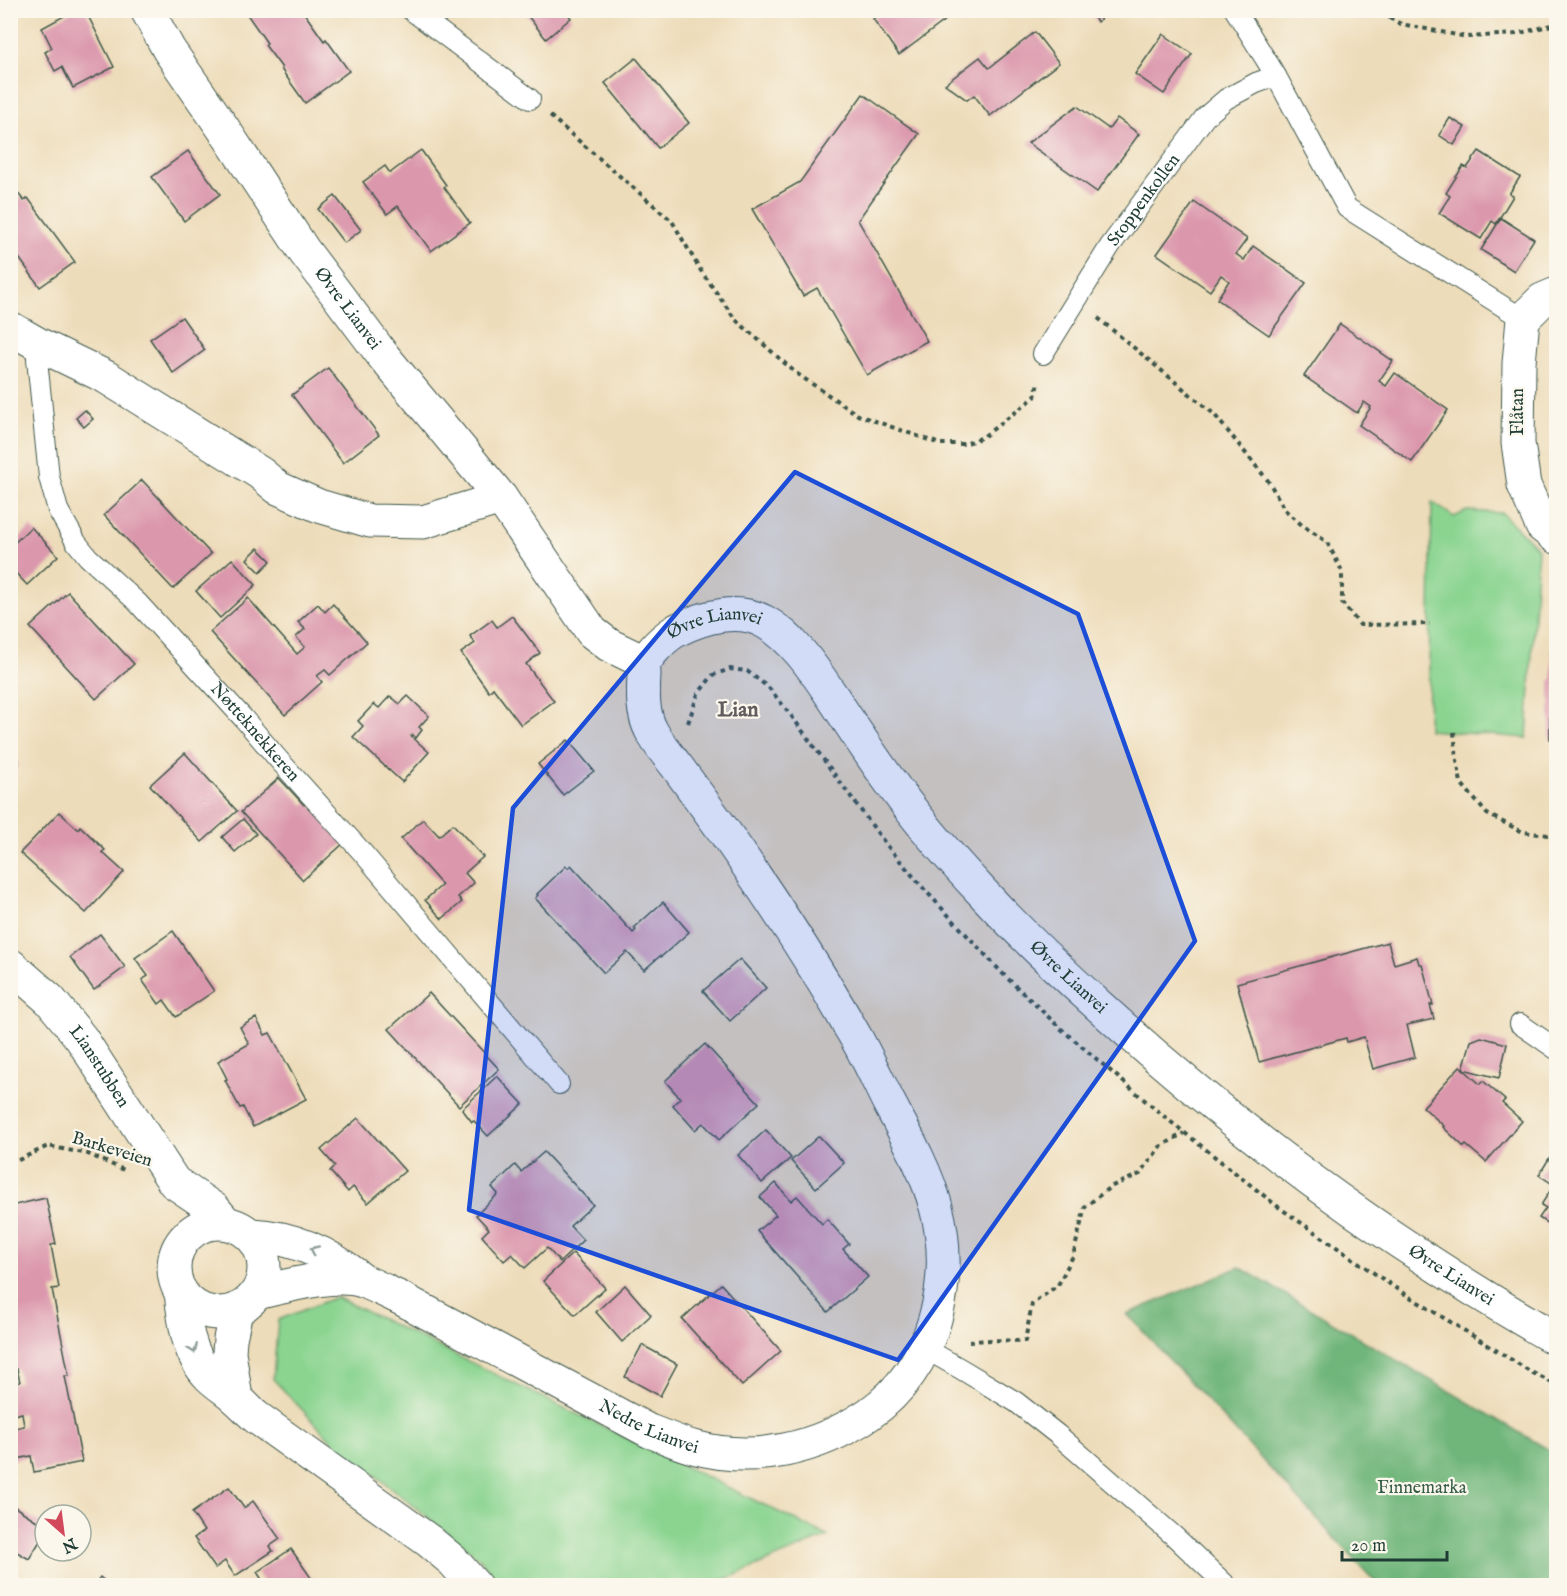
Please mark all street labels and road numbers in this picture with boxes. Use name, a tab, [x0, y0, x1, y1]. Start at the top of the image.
street label: Stoppenkollen	[1102, 149, 1186, 251]
street label: Øvre Lianvei	[309, 263, 386, 355]
street label: Flåtan	[1507, 388, 1530, 436]
street label: Øvre Lianvei	[663, 603, 766, 645]
street label: Nøtteknekkeren	[205, 678, 305, 787]
street label: Øvre Lianvei	[1025, 936, 1112, 1019]
street label: Lianstubben	[64, 1021, 135, 1112]
street label: Barkeveien	[69, 1127, 155, 1173]
street label: Øvre Lianvei	[1404, 1239, 1499, 1311]
street label: Nedre Lianvei	[595, 1395, 701, 1460]

